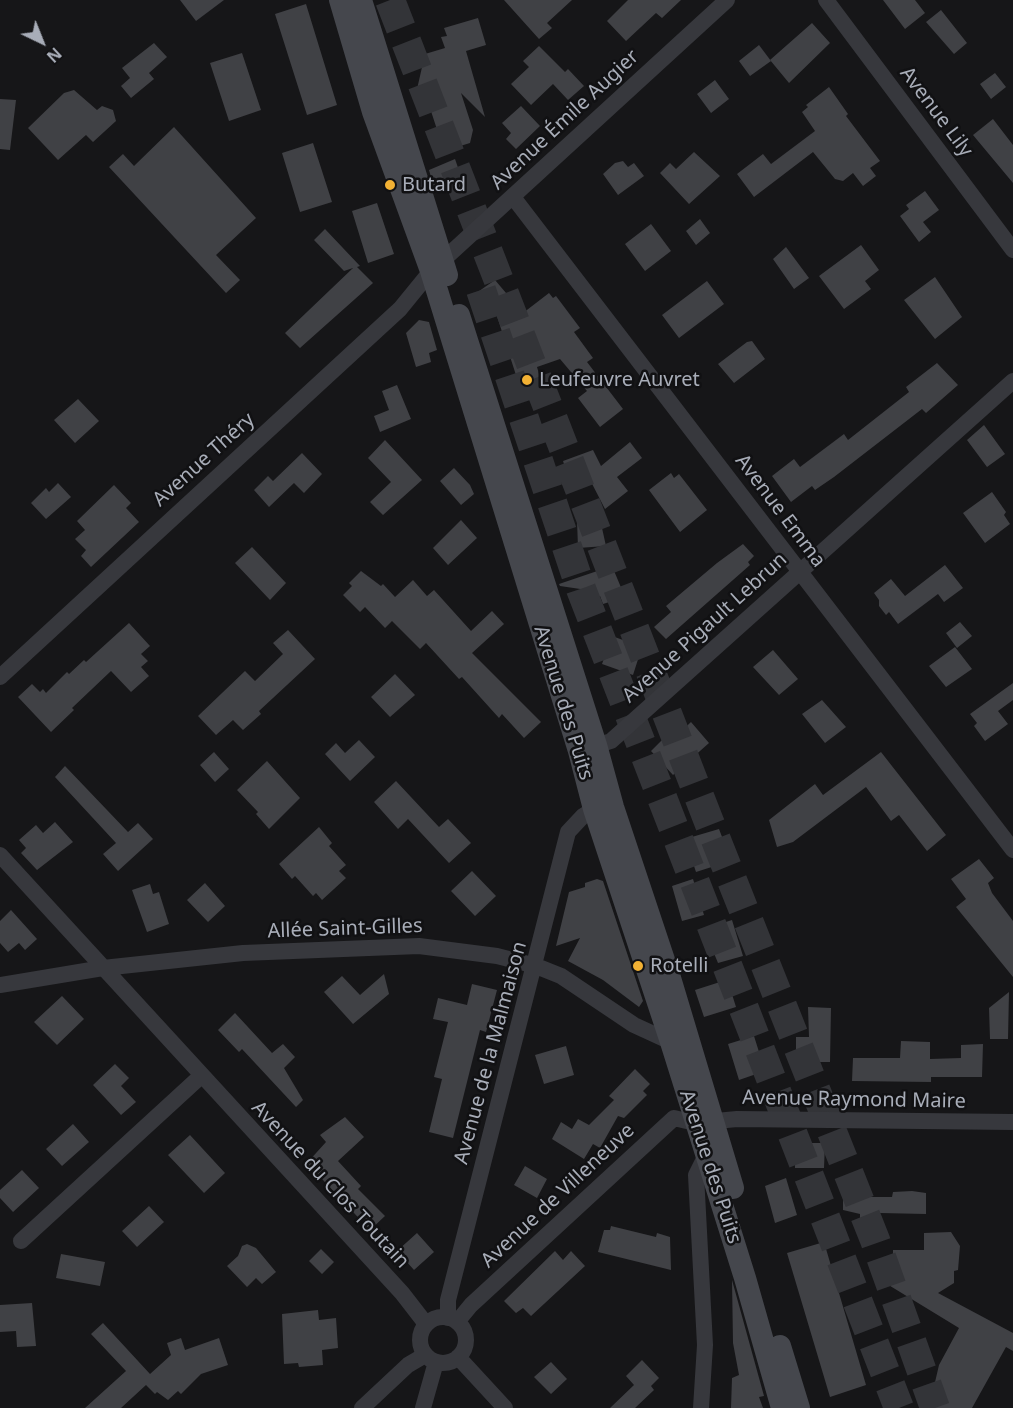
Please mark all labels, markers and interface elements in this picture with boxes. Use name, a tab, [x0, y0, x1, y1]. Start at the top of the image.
north arrow	[12, 12, 72, 72]
text: N	[42, 43, 67, 68]
street label: Avenue Émile Augier	[486, 45, 644, 195]
street label: Avenue Lily	[894, 62, 978, 162]
place label: Butard	[402, 173, 466, 197]
marker: Butard	[383, 178, 397, 192]
place label: Leufeuvre Auvret	[539, 368, 700, 392]
marker: Leufeuvre Auvret	[520, 373, 534, 387]
street label: Avenue Théry	[148, 408, 260, 512]
street label: Avenue Emma	[730, 450, 830, 572]
street label: Avenue Pigault Lebrun	[618, 548, 792, 708]
street label: Avenue des Puits	[528, 623, 598, 783]
street label: Allée Saint-Gilles	[267, 914, 423, 944]
street label: Avenue de la Malmaison	[450, 939, 532, 1167]
place label: Rotelli	[650, 954, 709, 978]
marker: Rotelli	[631, 959, 645, 973]
street label: Avenue Raymond Maire	[742, 1086, 966, 1114]
street label: Avenue des Puits	[674, 1087, 746, 1247]
street label: Avenue du Clos Toutain	[246, 1096, 414, 1274]
street label: Avenue de Villeneuve	[477, 1119, 639, 1273]

